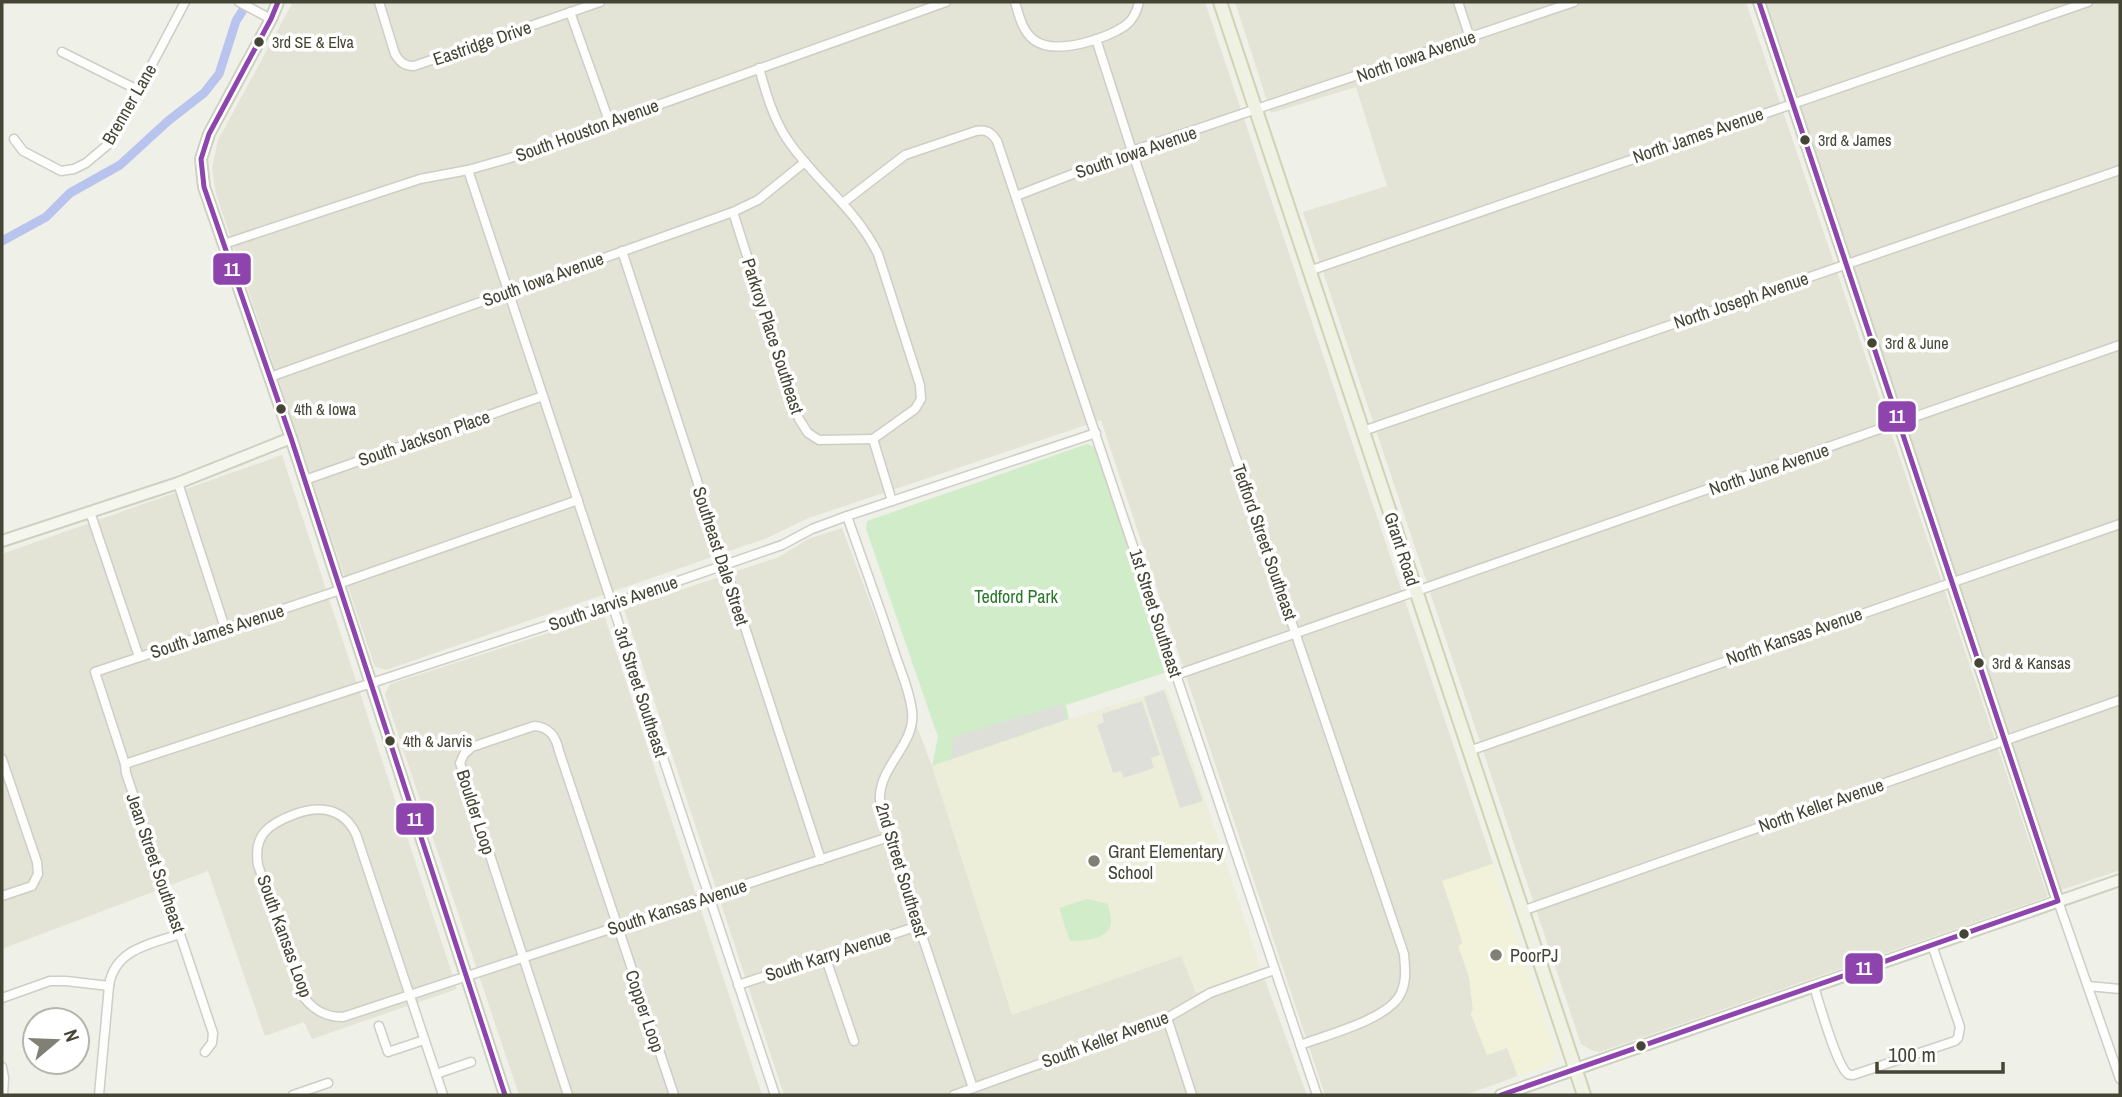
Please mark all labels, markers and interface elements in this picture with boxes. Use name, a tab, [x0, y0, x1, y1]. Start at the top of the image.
street label: Eastridge Drive	[429, 14, 535, 72]
street label: North Iowa Avenue	[1353, 24, 1479, 88]
place label: 3rd SE & Elva	[272, 31, 354, 53]
marker: 3rd SE & Elva	[252, 35, 266, 49]
street label: Brenner Lane	[96, 59, 162, 149]
street label: South Houston Avenue	[512, 92, 662, 168]
street label: North James Avenue	[1629, 101, 1767, 169]
street label: South Iowa Avenue	[1072, 120, 1200, 184]
place label: 3rd & James	[1818, 129, 1892, 151]
marker: 3rd & James	[1798, 133, 1812, 147]
street label: South Iowa Avenue	[479, 246, 607, 312]
line badge: 11	[212, 252, 252, 286]
street label: Parkroy Place Southeast	[736, 255, 810, 417]
text: 11	[224, 256, 241, 282]
street label: North Joseph Avenue	[1670, 265, 1812, 335]
place label: 3rd & June	[1885, 332, 1948, 354]
marker: 3rd & June	[1865, 336, 1879, 350]
place label: 4th & Iowa	[294, 398, 357, 420]
line badge: 11	[1877, 400, 1917, 433]
marker: 4th & Iowa	[274, 402, 288, 416]
text: 11	[1889, 403, 1906, 429]
street label: South Jackson Place	[355, 404, 493, 472]
street label: North June Avenue	[1706, 437, 1832, 501]
street label: Tedford Street Southeast	[1227, 461, 1303, 623]
street label: Southeast Dale Street	[687, 483, 755, 629]
street label: Grant Road	[1378, 509, 1426, 589]
street label: 1st Street Southeast	[1123, 546, 1189, 680]
street label: South Jarvis Avenue	[545, 569, 681, 637]
park label: Tedford Park	[974, 584, 1058, 609]
street label: South James Avenue	[147, 598, 287, 664]
street label: North Kansas Avenue	[1723, 601, 1865, 671]
street label: 3rd Street Southeast	[608, 624, 674, 760]
place label: 3rd & Kansas	[1992, 652, 2071, 674]
marker: 3rd & Kansas	[1972, 656, 1986, 670]
place label: 4th & Jarvis	[403, 730, 472, 752]
marker: 4th & Jarvis	[383, 734, 397, 748]
street label: Boulder Loop	[451, 766, 501, 858]
street label: North Keller Avenue	[1755, 772, 1887, 838]
street label: Jean Street Southeast	[120, 790, 192, 936]
street label: 2nd Street Southeast	[870, 800, 934, 940]
line badge: 11	[395, 802, 435, 836]
text: 11	[407, 806, 424, 832]
place label: Grant Elementary School	[1108, 839, 1224, 885]
marker: Grant Elementary School	[1086, 853, 1102, 869]
street label: South Kansas Loop	[251, 871, 319, 1001]
street label: South Kansas Avenue	[604, 873, 750, 941]
street label: South Karry Avenue	[762, 923, 894, 987]
unlabelled marker	[1957, 927, 1971, 941]
place label: PoorPJ	[1510, 943, 1558, 968]
marker: PoorPJ	[1488, 947, 1504, 963]
line badge: 11	[1844, 952, 1884, 985]
text: 11	[1856, 955, 1873, 981]
street label: Copper Loop	[619, 967, 671, 1055]
street label: South Keller Avenue	[1038, 1004, 1172, 1074]
north arrow	[21, 1006, 91, 1076]
text: N	[58, 1026, 86, 1045]
scale bar	[1877, 1030, 2003, 1074]
unlabelled marker	[1634, 1039, 1648, 1053]
text: 100 m	[1888, 1040, 1936, 1069]

